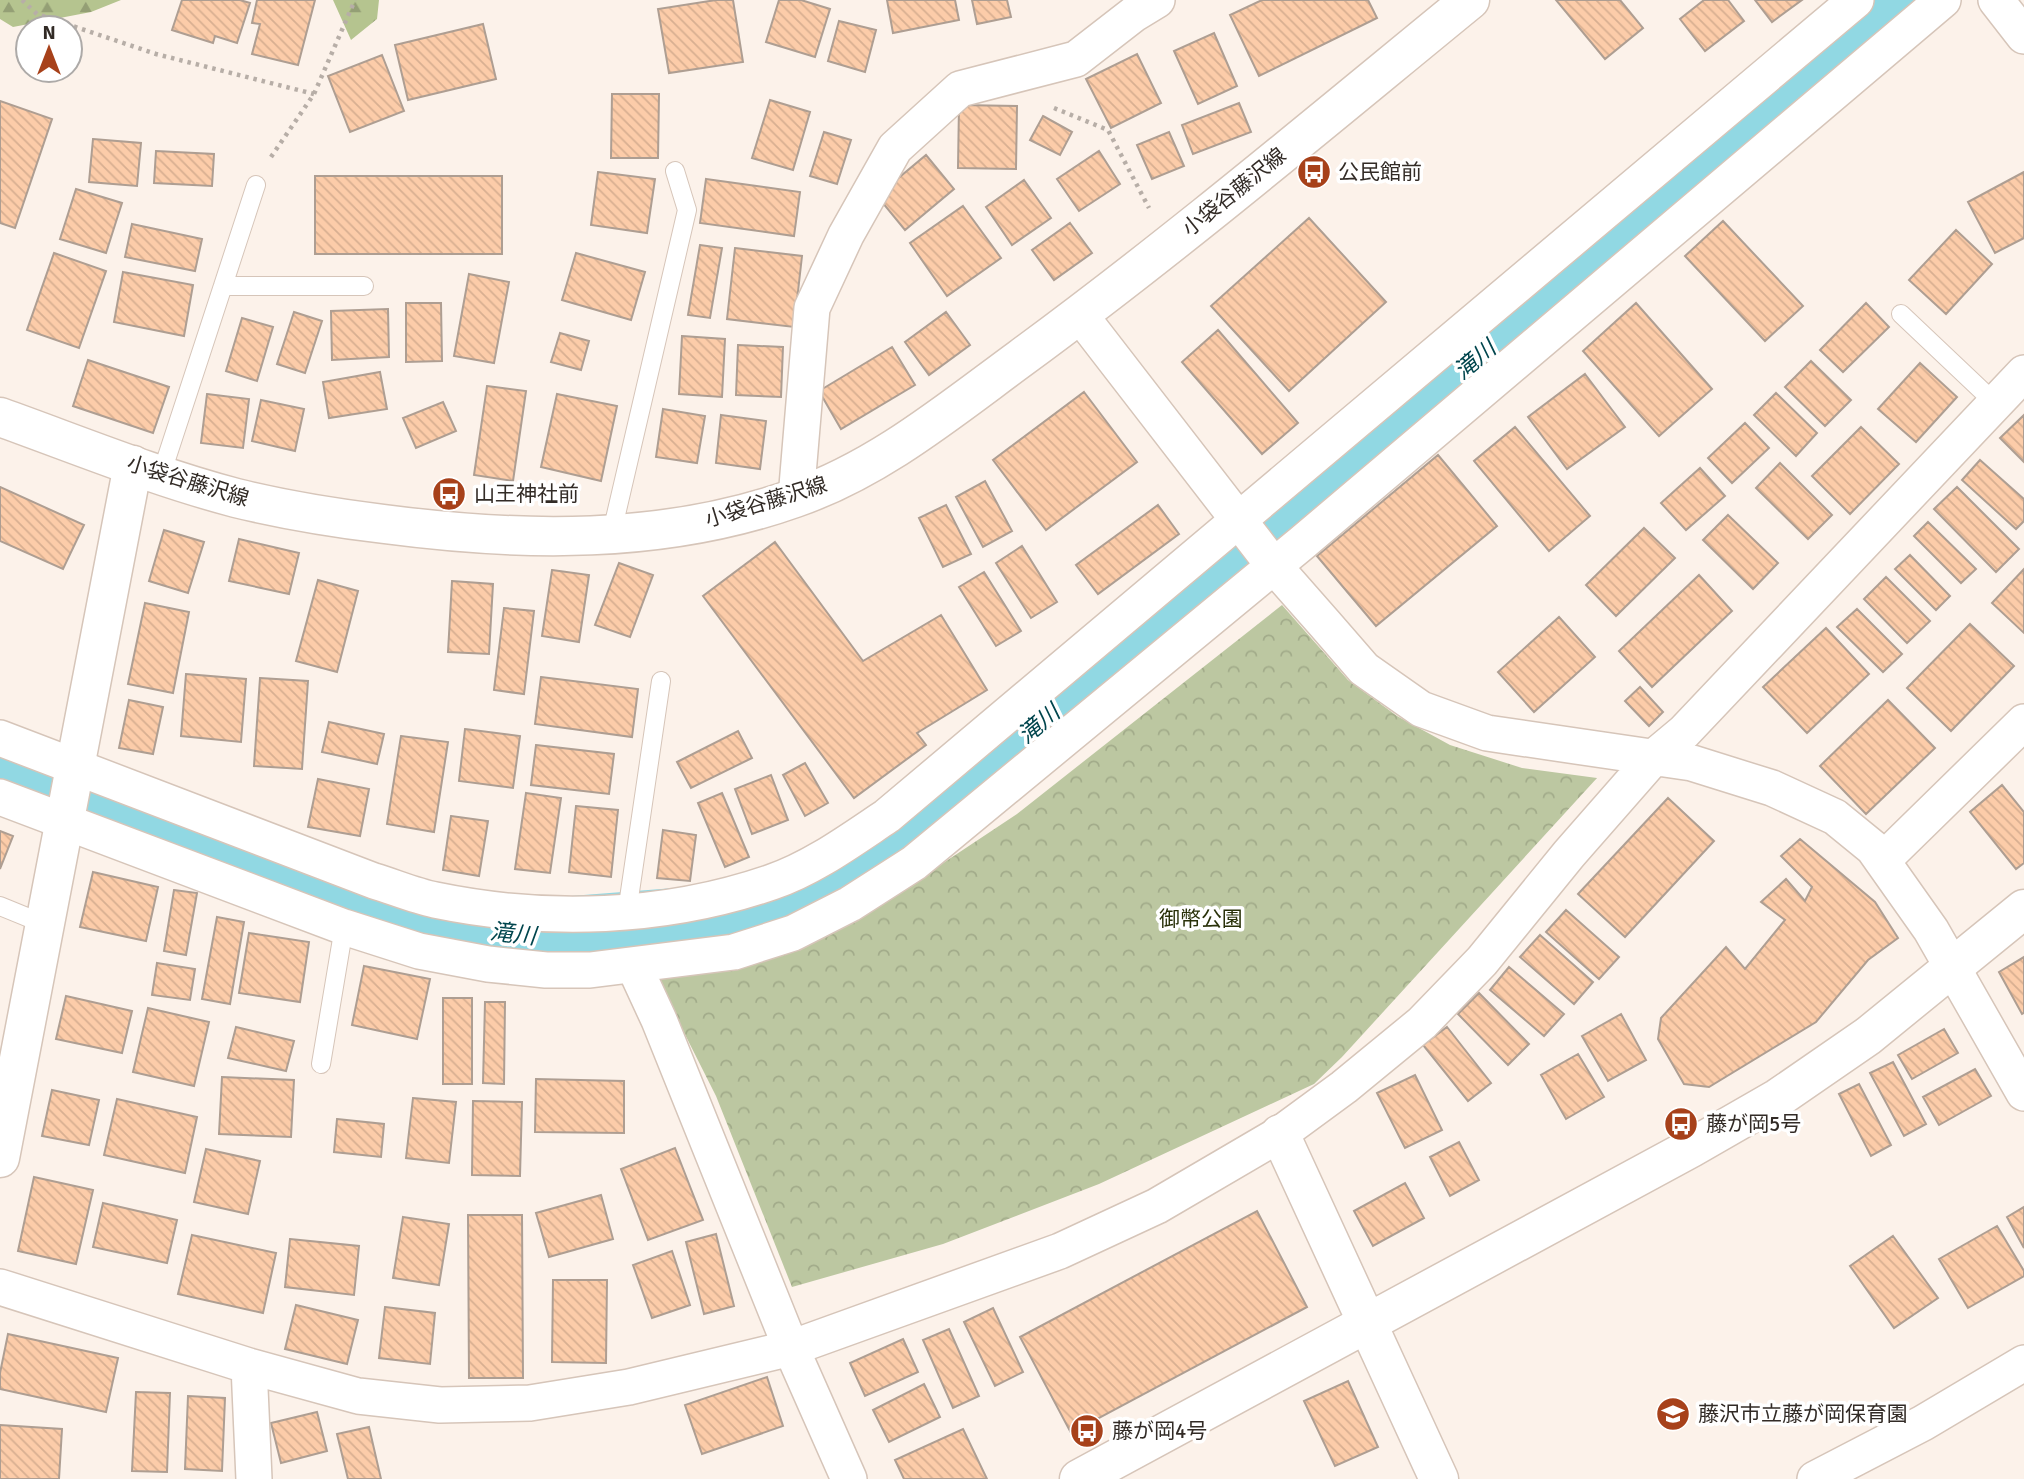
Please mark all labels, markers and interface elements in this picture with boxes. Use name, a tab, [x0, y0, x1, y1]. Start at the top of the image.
north arrow	[14, 14, 84, 84]
text: N	[42, 21, 56, 45]
street label: 小袋谷藤沢線	[1177, 142, 1291, 242]
bus stop icon: 公民館前	[1295, 153, 1333, 191]
place label: 公民館前	[1338, 159, 1422, 185]
water label: 滝川	[1448, 332, 1504, 386]
street label: 小袋谷藤沢線	[124, 450, 252, 512]
street label: 小袋谷藤沢線	[702, 471, 830, 533]
bus stop icon: 山王神社前	[430, 475, 468, 513]
place label: 山王神社前	[474, 481, 579, 507]
water label: 滝川	[1012, 696, 1068, 750]
park label: 御幣公園	[1159, 906, 1243, 932]
water label: 滝川	[489, 917, 540, 951]
bus stop icon: 藤が岡5号	[1662, 1105, 1700, 1143]
place label: 藤が岡5号	[1706, 1111, 1801, 1137]
school or university icon: 藤沢市立藤が岡保育園	[1654, 1395, 1692, 1433]
place label: 藤沢市立藤が岡保育園	[1698, 1401, 1908, 1427]
bus stop icon: 藤が岡4号	[1068, 1412, 1106, 1450]
place label: 藤が岡4号	[1112, 1418, 1207, 1444]

